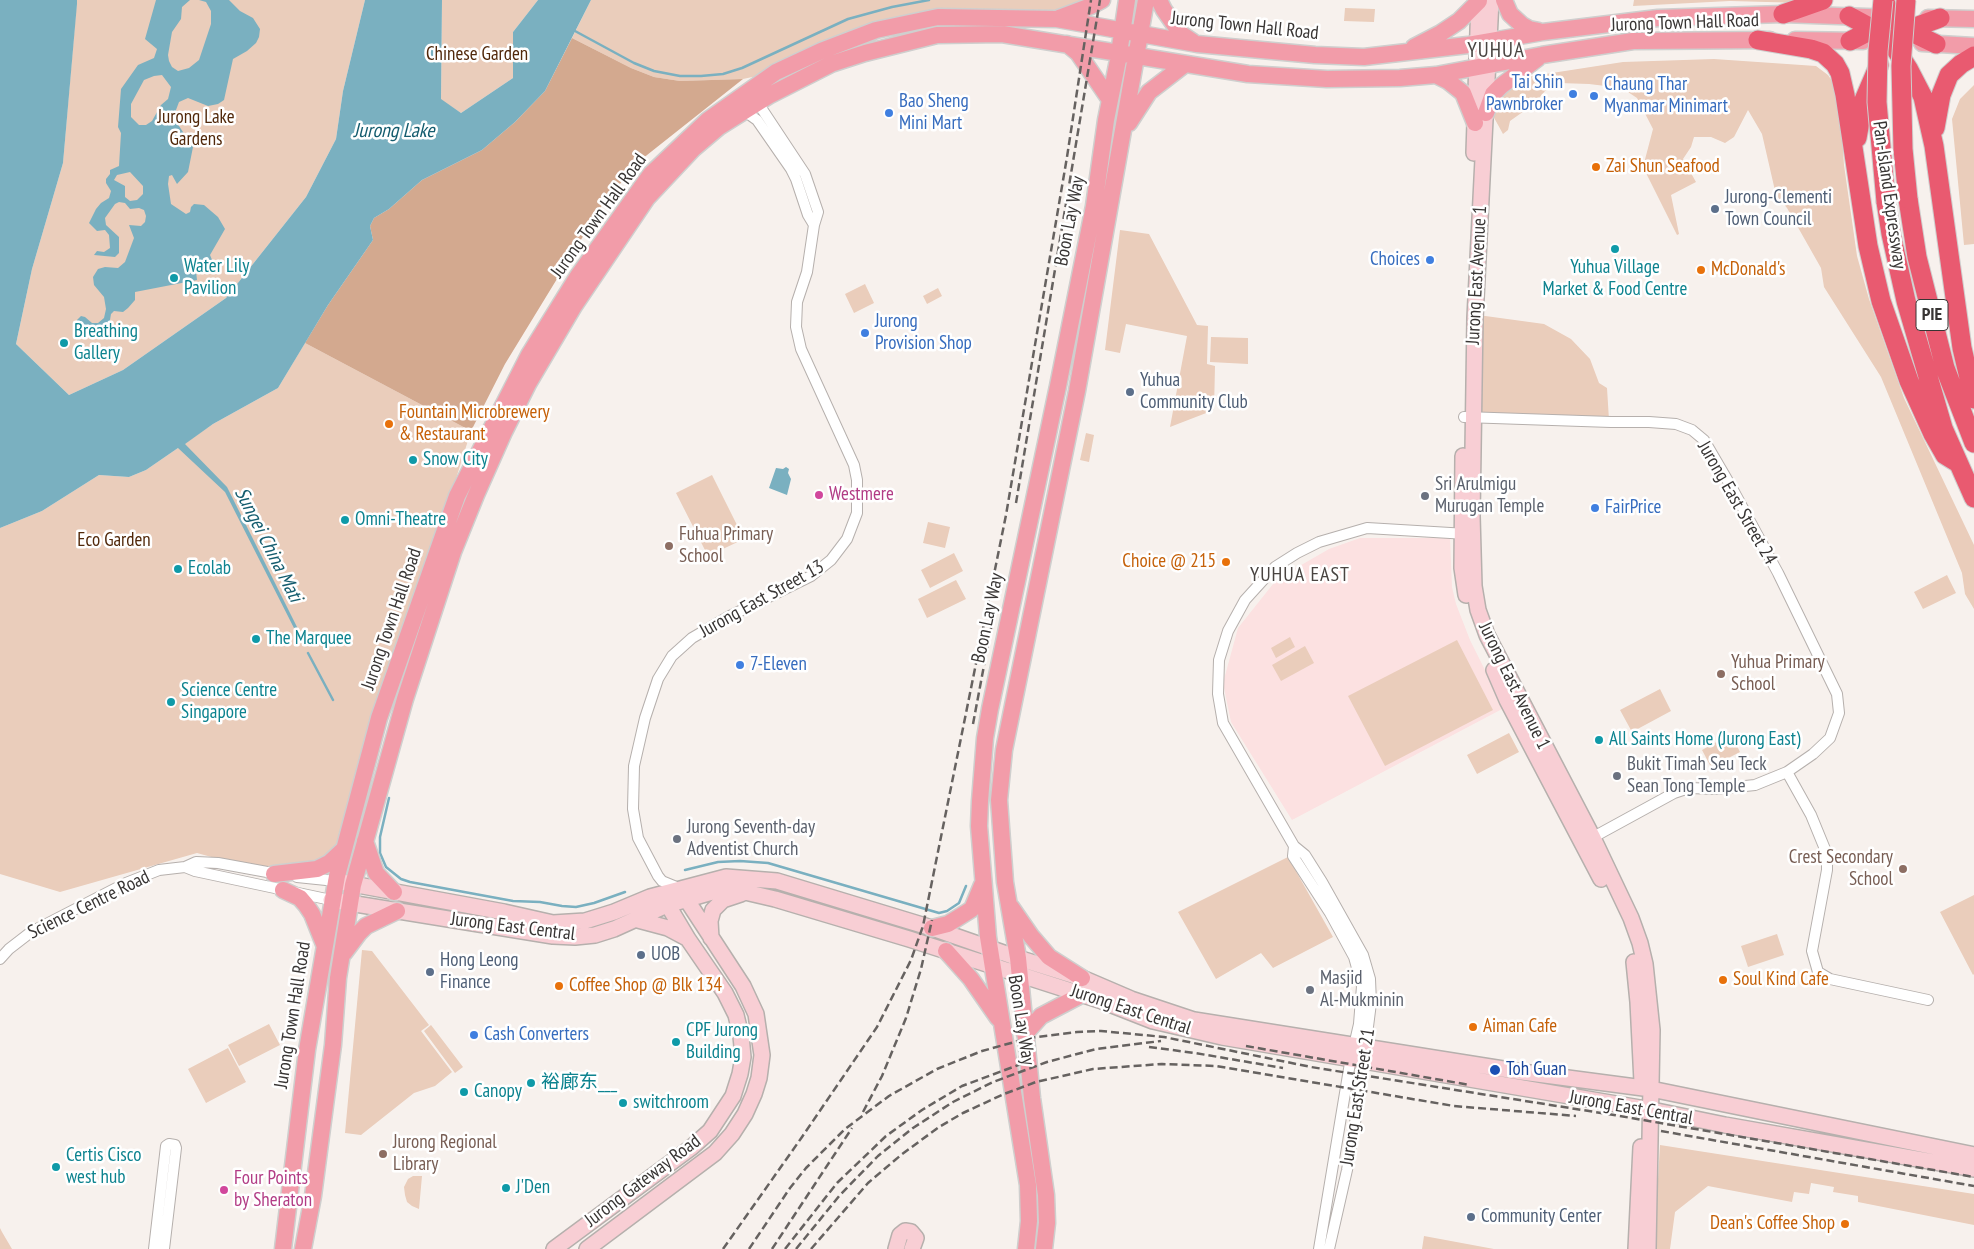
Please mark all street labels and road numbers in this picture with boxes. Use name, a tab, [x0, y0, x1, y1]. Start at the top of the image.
street label: Jurong Town Hall Road	[1170, 7, 1320, 45]
street label: Jurong Town Hall Road	[1611, 9, 1759, 37]
street label: Pan-Island Expressway	[1867, 120, 1911, 270]
street label: Jurong Town Hall Road	[546, 149, 652, 283]
street label: Boon Lay Way	[1050, 174, 1090, 268]
street label: Jurong East Avenue 1	[1462, 205, 1492, 345]
road number: PIE	[1916, 300, 1948, 330]
street label: Jurong East Street 24	[1692, 437, 1782, 569]
street label: Jurong Town Hall Road	[357, 545, 427, 693]
street label: Jurong East Street 13	[696, 555, 828, 643]
street label: Boon Lay Way	[967, 571, 1009, 665]
street label: Jurong East Avenue 1	[1473, 619, 1555, 753]
street label: Science Centre Road	[24, 866, 154, 944]
street label: Jurong East Central	[450, 908, 576, 946]
street label: Jurong Town Hall Road	[270, 940, 316, 1090]
street label: Boon Lay Way	[1003, 973, 1039, 1067]
street label: Jurong East Central	[1068, 980, 1194, 1040]
street label: Jurong East Street 21	[1336, 1027, 1380, 1167]
street label: Jurong East Central	[1567, 1086, 1695, 1130]
street label: Jurong Gateway Road	[581, 1130, 705, 1232]

